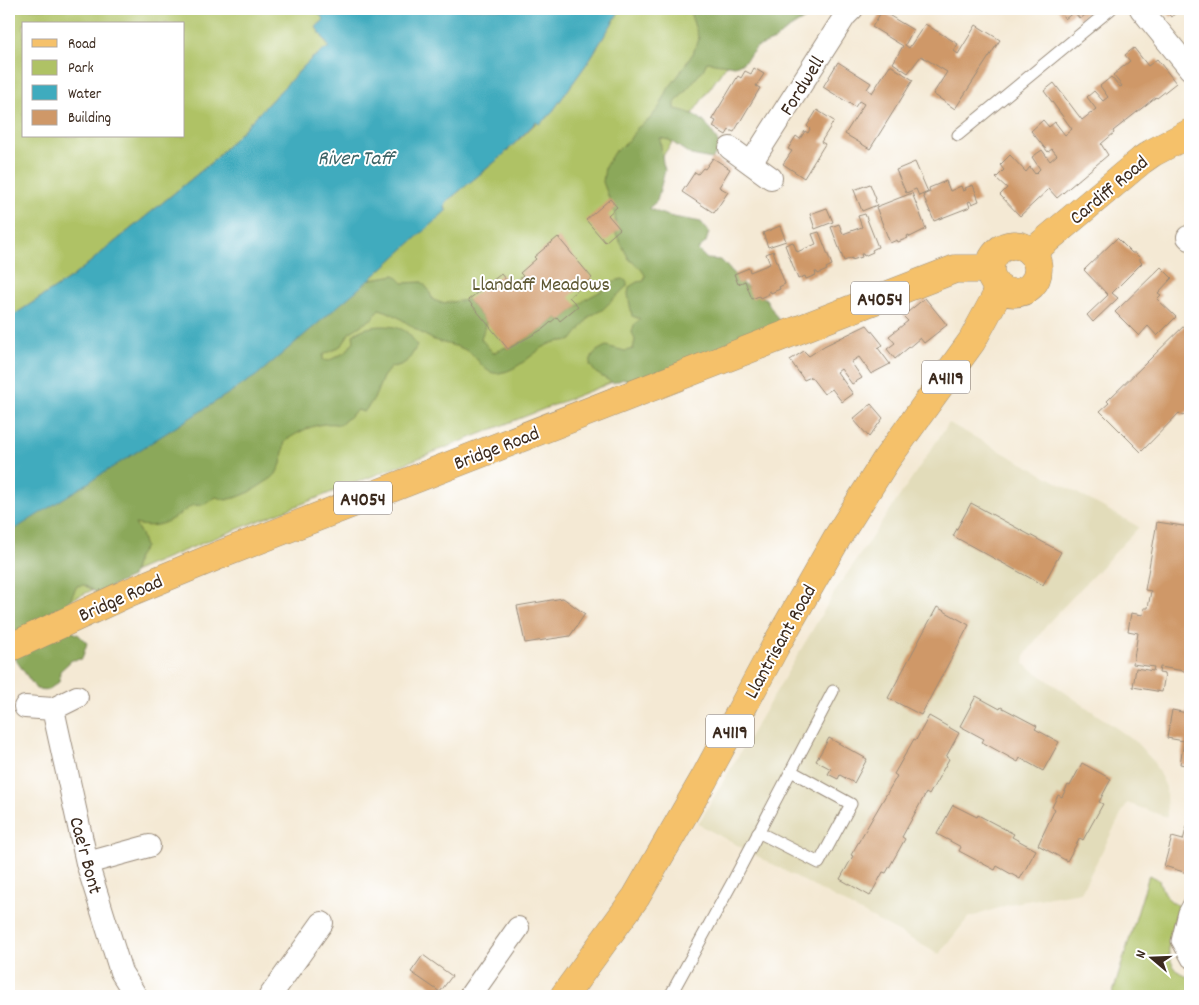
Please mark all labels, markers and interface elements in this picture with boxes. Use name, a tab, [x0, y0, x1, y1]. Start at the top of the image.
legend	[22, 22, 185, 138]
text: Road	[68, 34, 96, 56]
street label: Fordwell	[774, 51, 833, 122]
text: Park	[68, 58, 94, 80]
text: Water	[68, 84, 102, 106]
text: Building	[68, 108, 111, 130]
water label: River Taff	[317, 145, 397, 175]
street label: Cardiff Road	[1064, 150, 1155, 233]
park label: Llandaff Meadows	[472, 272, 610, 300]
road number: A4054	[851, 282, 909, 314]
road number: A4119	[922, 361, 970, 394]
street label: Bridge Road	[450, 421, 544, 479]
road number: A4054	[334, 482, 392, 514]
street label: Bridge Road	[75, 569, 168, 631]
street label: Llantrisant Road	[739, 580, 825, 705]
road number: A4119	[706, 714, 754, 748]
street label: Cae'r Bont	[60, 814, 108, 898]
north arrow	[1126, 932, 1176, 982]
text: N	[1131, 948, 1152, 961]

